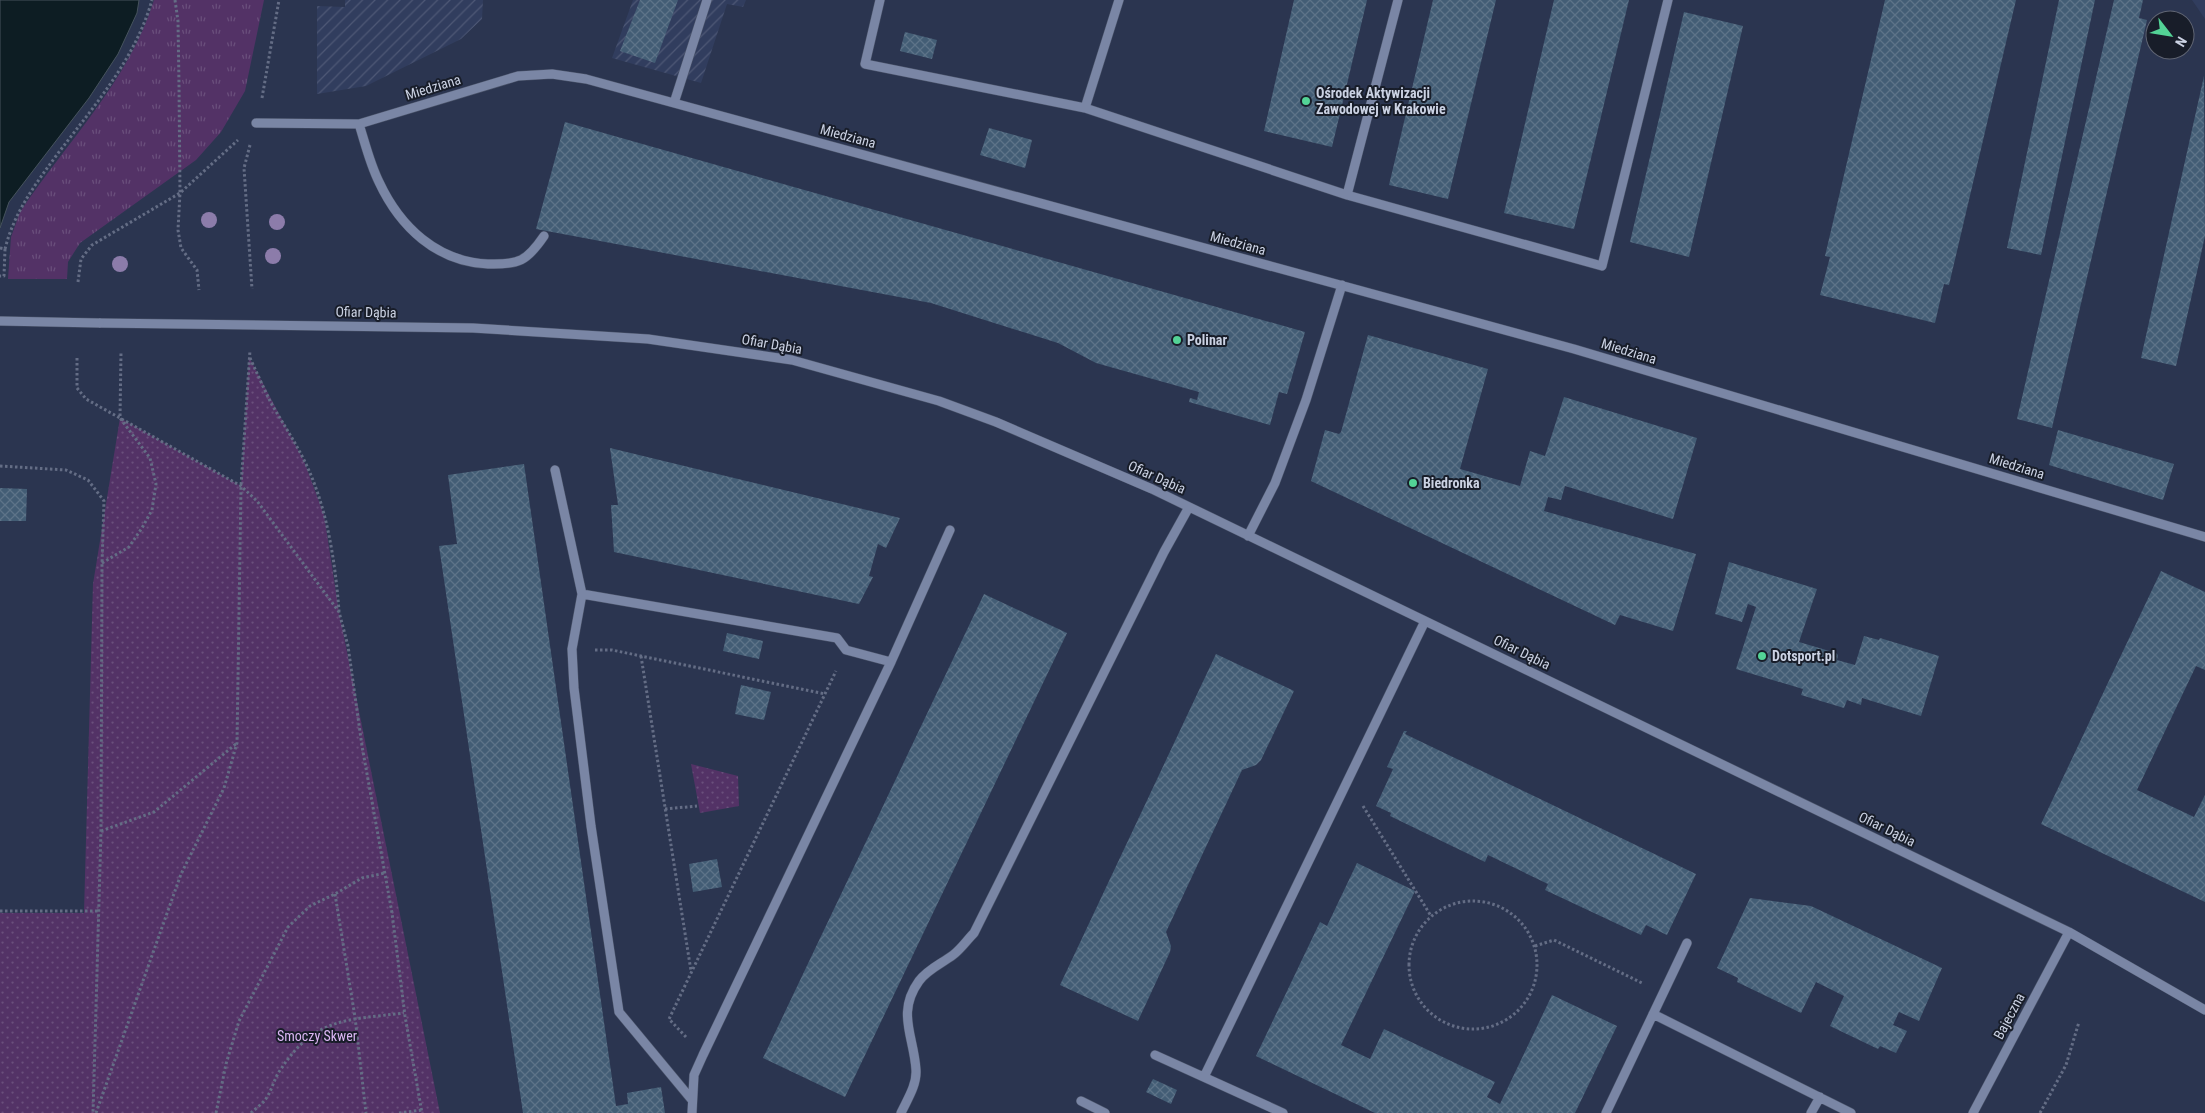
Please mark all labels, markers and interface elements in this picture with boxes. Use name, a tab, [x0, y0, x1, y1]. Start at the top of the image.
north arrow	[2145, 10, 2195, 60]
text: N	[2172, 34, 2190, 49]
street label: Miedziana	[403, 71, 463, 103]
place label: Ośrodek Aktywizacji Zawodowej w Krakowie	[1316, 85, 1446, 117]
marker: Ośrodek Aktywizacji Zawodowej w Krakowie	[1300, 95, 1312, 107]
street label: Miedziana	[818, 121, 878, 151]
street label: Miedziana	[1208, 228, 1268, 258]
street label: Ofiar Dąbia	[335, 303, 397, 321]
street label: Ofiar Dąbia	[741, 331, 803, 357]
place label: Polinar	[1187, 332, 1227, 348]
marker: Polinar	[1171, 334, 1183, 346]
street label: Miedziana	[1599, 335, 1659, 367]
street label: Miedziana	[1987, 450, 2047, 482]
street label: Ofiar Dąbia	[1126, 457, 1188, 497]
place label: Biedronka	[1423, 475, 1480, 491]
marker: Biedronka	[1407, 477, 1419, 489]
street label: Ofiar Dąbia	[1491, 631, 1553, 673]
place label: Dotsport.pl	[1772, 648, 1835, 664]
marker: Dotsport.pl	[1756, 650, 1768, 662]
street label: Ofiar Dąbia	[1856, 808, 1918, 850]
street label: Bajeczna	[1990, 990, 2028, 1042]
park label: Smoczy Skwer	[277, 1028, 357, 1044]

